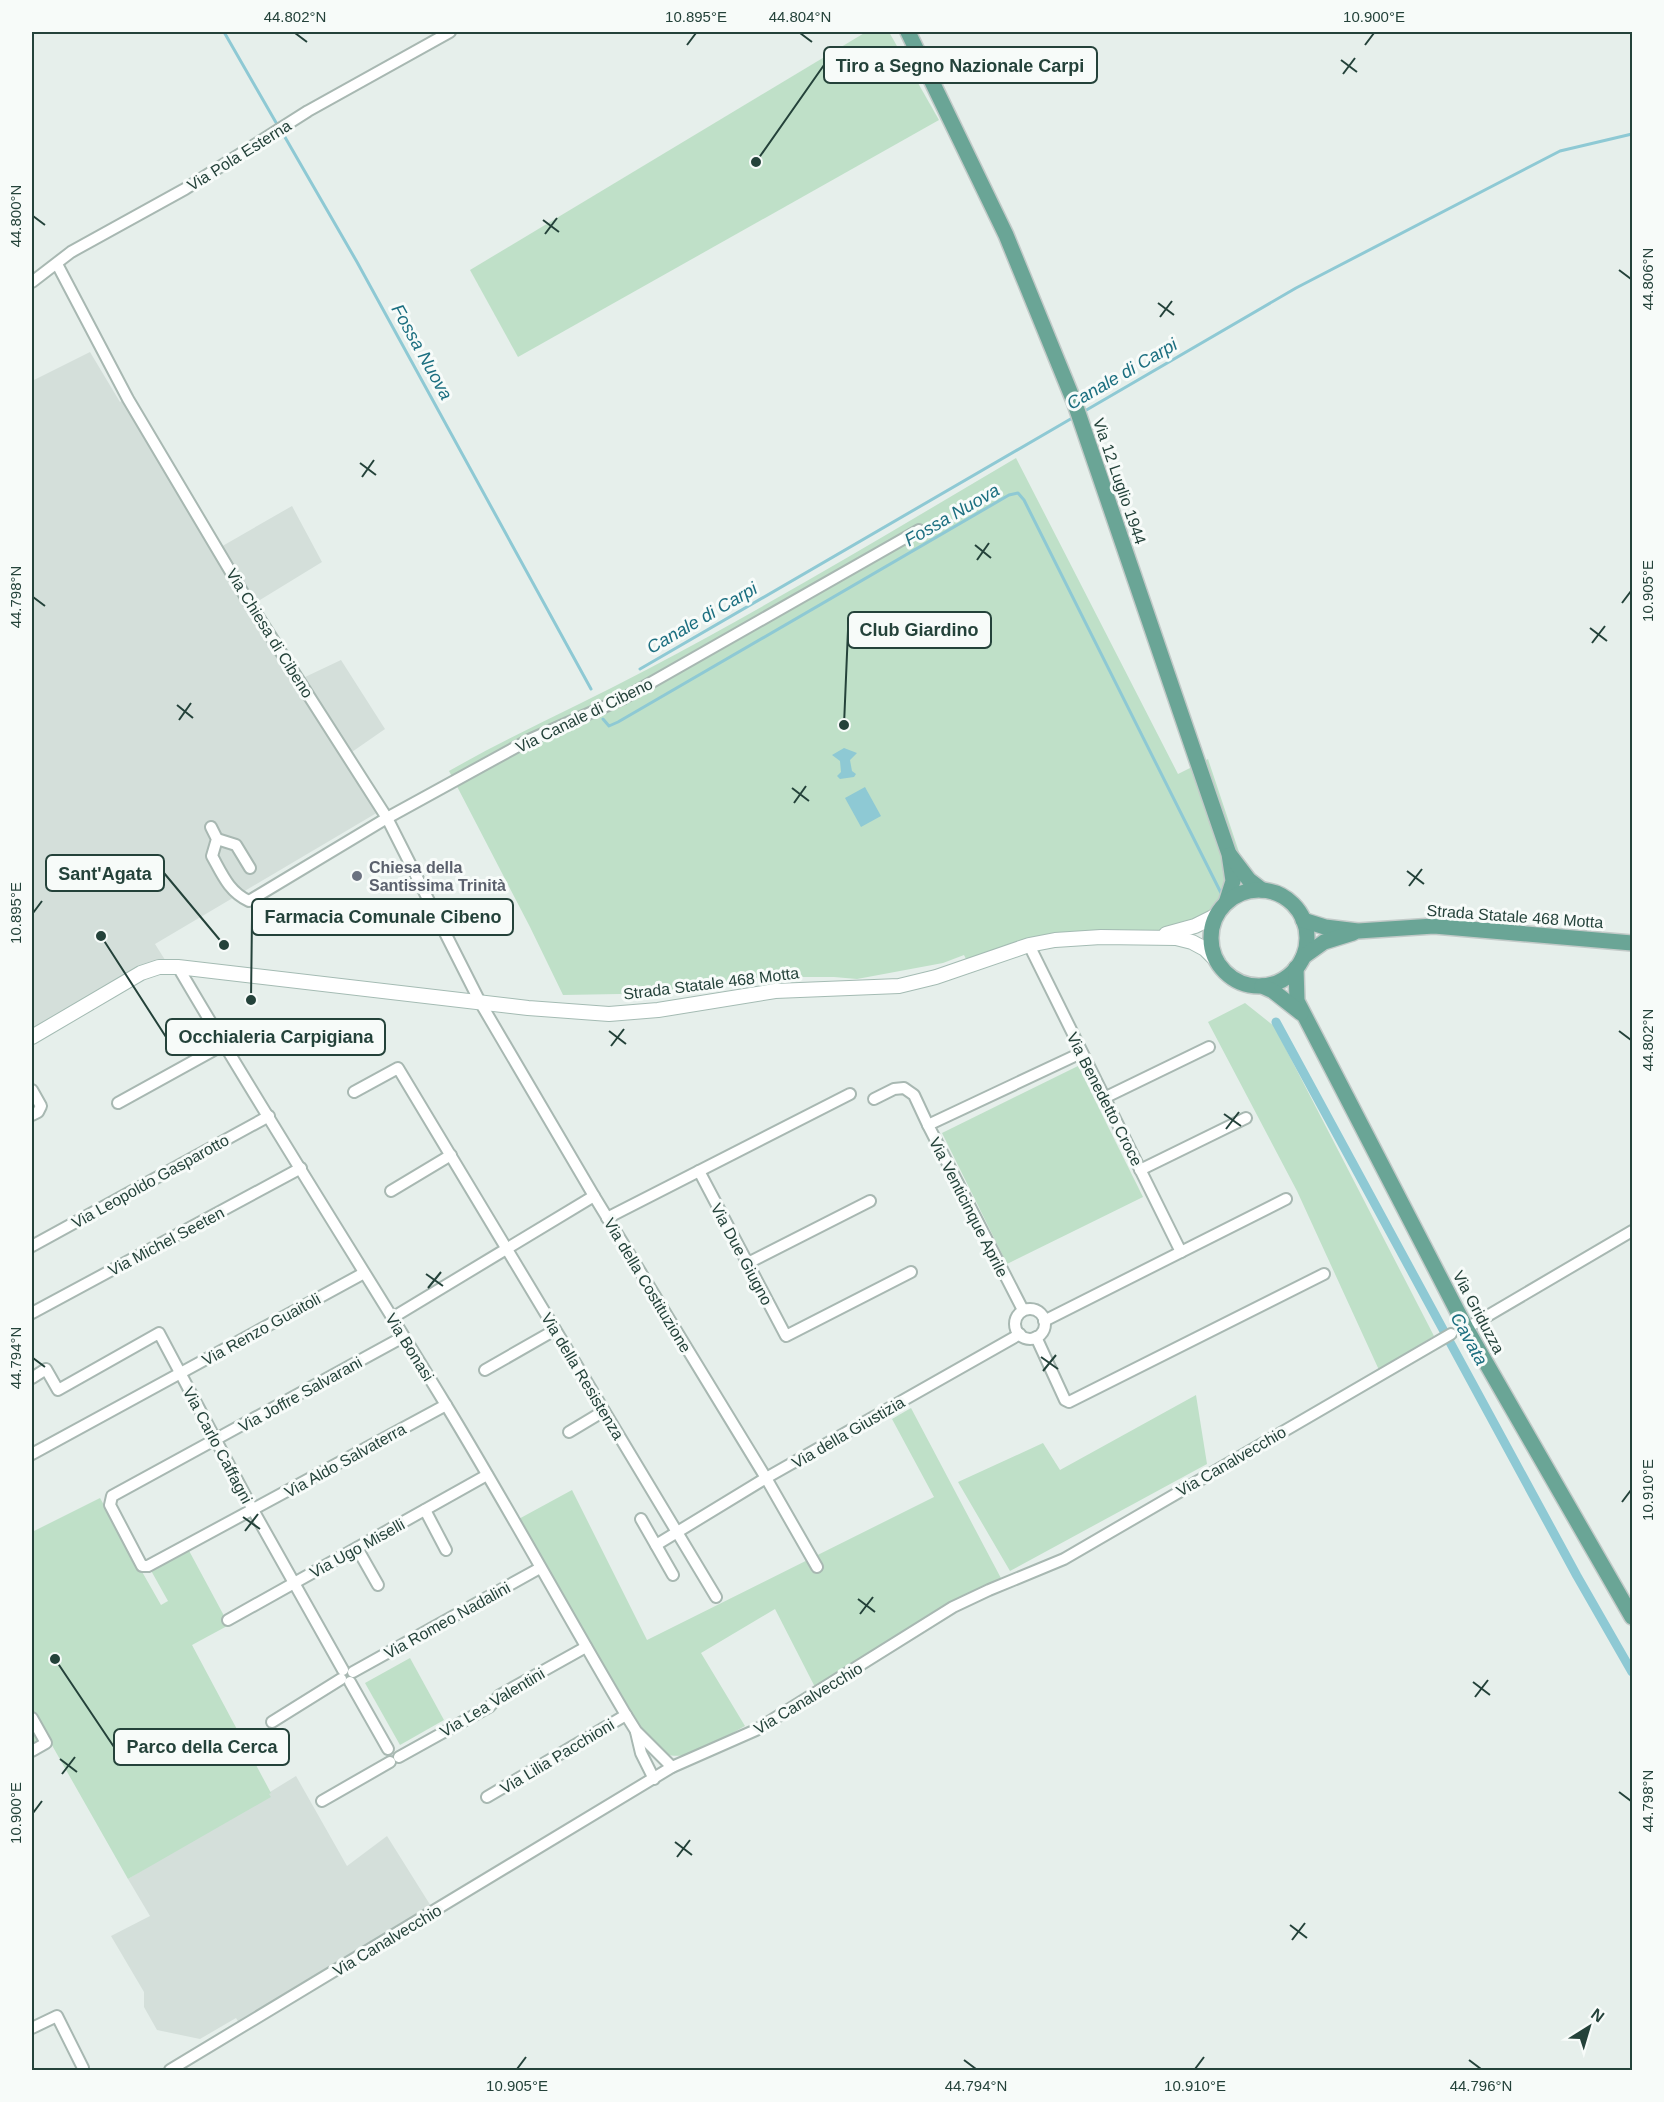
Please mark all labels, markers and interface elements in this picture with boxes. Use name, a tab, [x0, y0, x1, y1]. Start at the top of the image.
text: 44.802°N	[264, 8, 326, 25]
text: 10.895°E	[665, 8, 727, 25]
text: 44.804°N	[769, 8, 831, 25]
text: 10.900°E	[1343, 8, 1405, 25]
callout: Tiro a Segno Nazionale Carpi	[824, 47, 1097, 83]
text: Tiro a Segno Nazionale Carpi	[836, 56, 1084, 76]
street label: Via Pola Esterna	[184, 117, 294, 194]
text: 44.800°N	[7, 185, 24, 247]
text: 44.806°N	[1639, 248, 1656, 310]
water label: Fossa Nuova	[388, 301, 456, 403]
water label: Canale di Carpi	[1063, 334, 1182, 414]
street label: Via 12 Luglio 1944	[1090, 416, 1149, 547]
water label: Fossa Nuova	[901, 480, 1003, 550]
text: 10.905°E	[1639, 560, 1656, 622]
text: 44.798°N	[7, 566, 24, 628]
street label: Via Chiesa di Cibeno	[223, 566, 316, 701]
water label: Canale di Carpi	[643, 578, 762, 658]
callout: Club Giardino	[848, 612, 991, 648]
text: Club Giardino	[860, 620, 979, 640]
street label: Via Canale di Cibeno	[513, 675, 655, 756]
callout: Sant'Agata	[46, 855, 164, 891]
place label: Chiesa della Santissima Trinità	[369, 859, 506, 894]
text: Sant'Agata	[58, 864, 153, 884]
marker: Chiesa della Santissima Trinità	[350, 869, 364, 883]
text: 10.895°E	[7, 882, 24, 944]
callout: Farmacia Comunale Cibeno	[252, 899, 513, 935]
street label: Strada Statale 468 Motta	[1426, 902, 1604, 931]
text: Farmacia Comunale Cibeno	[264, 907, 502, 927]
street label: Strada Statale 468 Motta	[622, 964, 800, 1003]
text: 44.802°N	[1639, 1009, 1656, 1071]
callout: Occhialeria Carpigiana	[166, 1019, 385, 1055]
text: Occhialeria Carpigiana	[178, 1027, 375, 1047]
street label: Via Benedetto Croce	[1064, 1030, 1146, 1169]
street label: Via Leopoldo Gasparotto	[69, 1131, 232, 1232]
street label: Via Venticinque Aprile	[926, 1135, 1011, 1280]
street label: Via Due Giugno	[708, 1201, 776, 1308]
street label: Via Michel Seeten	[105, 1204, 227, 1279]
street label: Via della Costituzione	[601, 1215, 694, 1356]
street label: Via Griduzza	[1450, 1268, 1508, 1357]
street label: Via Renzo Guaitoli	[199, 1290, 323, 1369]
water label: Cavata	[1446, 1309, 1492, 1369]
street label: Via Bonasi	[382, 1310, 437, 1384]
street label: Via della Resistenza	[538, 1310, 627, 1443]
text: 44.794°N	[7, 1327, 24, 1389]
street label: Via Joffre Salvarani	[236, 1354, 365, 1435]
street label: Via Carlo Caffagni	[180, 1384, 255, 1506]
street label: Via della Giustizia	[789, 1393, 908, 1472]
street label: Via Aldo Salvaterra	[282, 1420, 409, 1501]
street label: Via Canalvecchio	[1174, 1423, 1289, 1500]
text: 10.910°E	[1639, 1459, 1656, 1521]
street label: Via Ugo Miselli	[307, 1515, 408, 1581]
street label: Via Romeo Nadalini	[381, 1579, 513, 1662]
street label: Via Canalvecchio	[751, 1659, 866, 1737]
street label: Via Lea Valentini	[437, 1665, 547, 1740]
street label: Via Lilia Pacchioni	[497, 1716, 617, 1797]
callout: Parco della Cerca	[114, 1729, 289, 1765]
text: Parco della Cerca	[126, 1737, 279, 1757]
text: 44.798°N	[1639, 1770, 1656, 1832]
text: 10.900°E	[7, 1782, 24, 1844]
street label: Via Canalvecchio	[330, 1901, 445, 1979]
north arrow	[1559, 1997, 1619, 2057]
text: N	[1588, 2005, 1607, 2026]
text: 10.905°E	[486, 2077, 548, 2094]
text: 44.794°N	[945, 2077, 1007, 2094]
text: 10.910°E	[1164, 2077, 1226, 2094]
text: 44.796°N	[1450, 2077, 1512, 2094]

